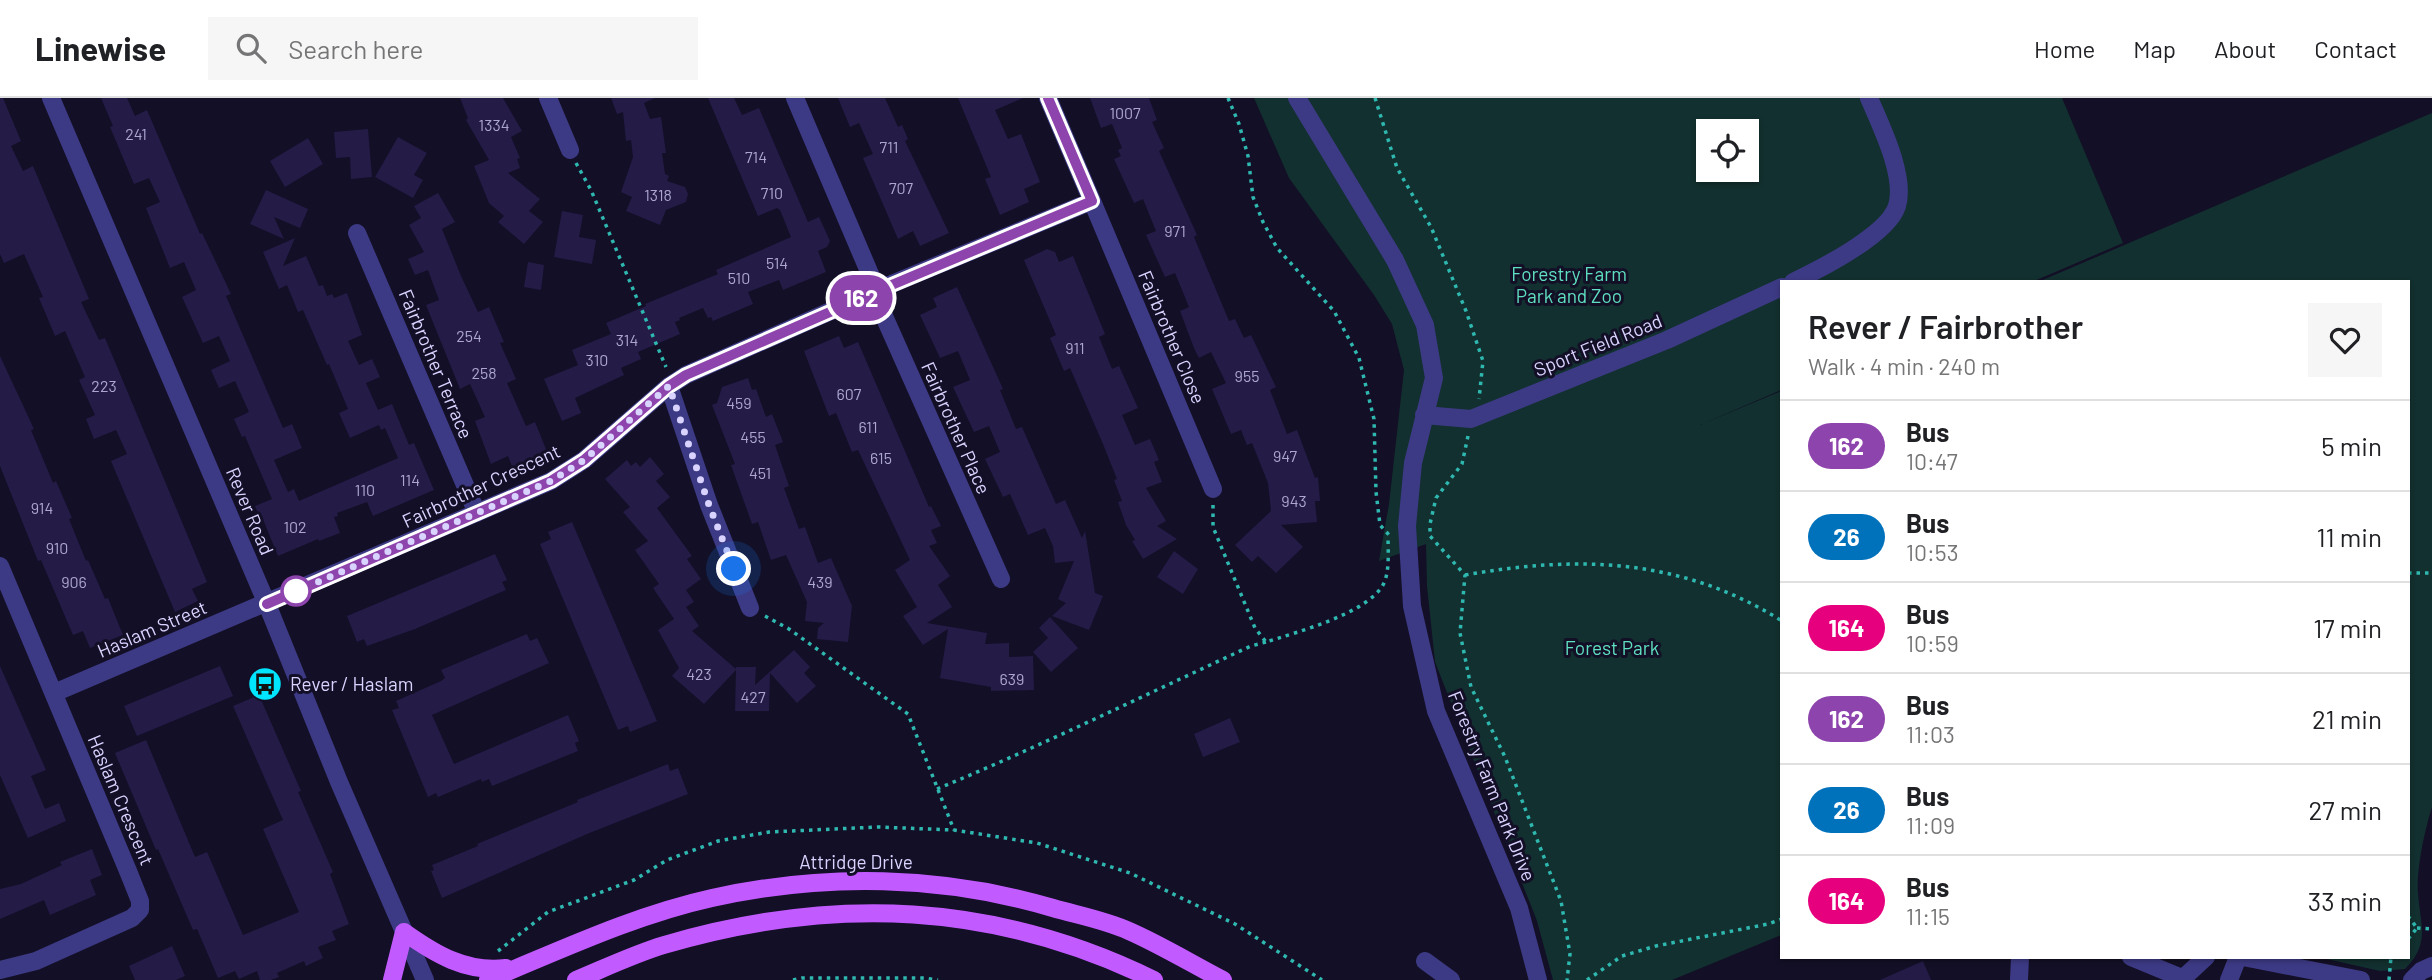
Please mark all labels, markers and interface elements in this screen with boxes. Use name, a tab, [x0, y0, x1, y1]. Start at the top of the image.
search box	[208, 17, 698, 80]
text: Linewise	[35, 28, 166, 68]
icon: search	[232, 29, 270, 67]
text: Search here	[288, 33, 423, 64]
text: Home	[2034, 34, 2095, 63]
text: Map	[2133, 34, 2176, 63]
text: About	[2214, 34, 2276, 63]
text: Contact	[2314, 34, 2397, 63]
house number: 1007	[1109, 103, 1141, 122]
house number: 1334	[479, 115, 509, 134]
map controls	[1696, 119, 1759, 182]
button: locate	[1696, 119, 1759, 182]
house number: 241	[125, 124, 147, 143]
house number: 711	[880, 137, 898, 156]
house number: 714	[745, 147, 767, 166]
house number: 707	[889, 178, 914, 197]
house number: 710	[761, 183, 783, 202]
house number: 1318	[644, 185, 672, 204]
house number: 971	[1164, 221, 1186, 240]
house number: 514	[766, 253, 788, 272]
park label: Forestry Farm Park and Zoo	[1511, 262, 1627, 307]
street label: Fairbrother Close	[1134, 267, 1211, 407]
house number: 510	[728, 268, 750, 287]
line badge: 162	[821, 275, 901, 321]
text: 162	[844, 283, 878, 312]
street label: Fairbrother Terrace	[395, 286, 478, 442]
button: heart	[2308, 303, 2382, 377]
text: Rever / Fairbrother	[1808, 306, 2083, 346]
street label: Sport Field Road	[1530, 308, 1665, 381]
house number: 254	[456, 326, 482, 345]
house number: 314	[616, 330, 638, 349]
house number: 911	[1065, 338, 1085, 357]
house number: 310	[586, 350, 608, 369]
text: Walk · 4 min · 240 m	[1808, 352, 2000, 380]
street label: Fairbrother Place	[917, 358, 996, 497]
house number: 258	[471, 363, 497, 382]
house number: 955	[1235, 366, 1259, 385]
house number: 223	[91, 376, 117, 395]
house number: 607	[837, 384, 862, 403]
house number: 459	[726, 393, 752, 412]
text: Bus	[1906, 416, 1949, 447]
house number: 611	[858, 417, 878, 436]
house number: 455	[740, 427, 766, 446]
text: 5 min	[2321, 430, 2382, 461]
text: 162	[1829, 431, 1864, 460]
street label: Fairbrother Crescent	[398, 439, 563, 532]
house number: 947	[1273, 446, 1298, 465]
text: 10:47	[1906, 447, 1958, 475]
house number: 615	[870, 448, 892, 467]
house number: 451	[749, 463, 771, 482]
street label: Rever Road	[222, 464, 279, 558]
house number: 114	[400, 470, 420, 489]
house number: 110	[355, 480, 375, 499]
house number: 943	[1281, 491, 1307, 510]
house number: 914	[31, 498, 53, 517]
text: Bus	[1906, 507, 1949, 538]
house number: 102	[283, 517, 307, 536]
text: 11 min	[2316, 521, 2382, 552]
text: 26	[1833, 522, 1860, 551]
house number: 910	[46, 538, 68, 557]
text: 10:53	[1906, 538, 1959, 566]
your location	[716, 551, 751, 586]
house number: 906	[61, 572, 87, 591]
house number: 439	[807, 572, 833, 591]
unlabelled marker	[281, 576, 311, 606]
street label: Haslam Street	[94, 595, 210, 662]
text: Bus	[1906, 598, 1949, 629]
text: 17 min	[2313, 612, 2382, 643]
text: 164	[1829, 613, 1864, 642]
text: 10:59	[1906, 629, 1959, 657]
park label: Forest Park	[1565, 636, 1659, 659]
house number: 423	[686, 664, 712, 683]
bus stop icon: Rever / Haslam	[246, 665, 284, 703]
house number: 639	[1000, 669, 1024, 688]
place label: Rever / Haslam	[290, 672, 413, 695]
house number: 427	[741, 687, 766, 706]
street label: Forestry Farm Park Drive	[1444, 687, 1541, 884]
text: Bus	[1906, 689, 1949, 720]
text: 21 min	[2312, 703, 2382, 734]
text: 162	[1829, 704, 1864, 733]
text: 11:03	[1906, 720, 1955, 748]
street label: Haslam Crescent	[84, 731, 159, 868]
text: Bus	[1906, 780, 1949, 811]
text: 27 min	[2308, 794, 2382, 825]
text: 26	[1833, 795, 1860, 824]
text: 11:09	[1906, 811, 1955, 839]
street label: Attridge Drive	[799, 850, 913, 873]
text: Bus	[1906, 871, 1949, 902]
text: 33 min	[2308, 885, 2382, 916]
text: 164	[1829, 886, 1864, 915]
text: 11:15	[1906, 902, 1950, 930]

